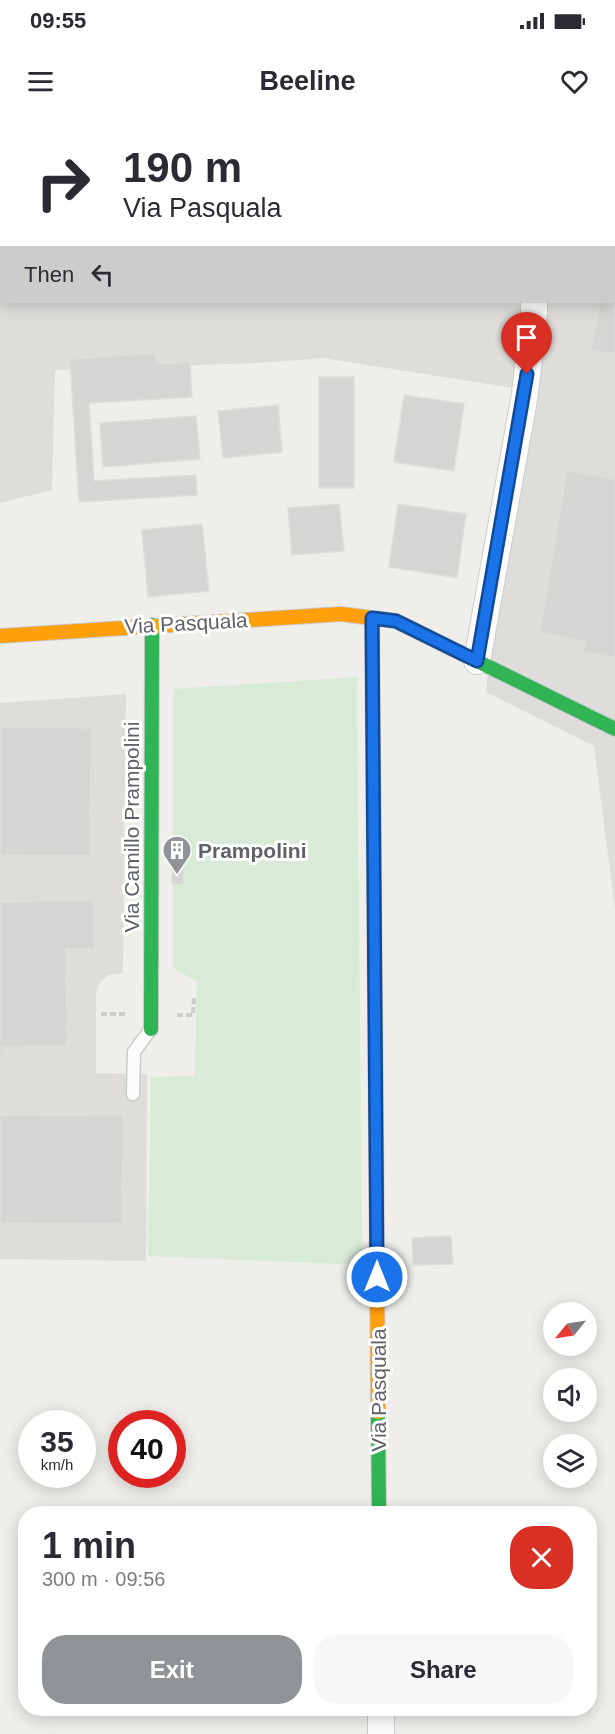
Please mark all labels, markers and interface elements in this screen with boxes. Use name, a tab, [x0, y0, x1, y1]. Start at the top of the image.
text: 09:55	[30, 8, 86, 33]
icon: menu	[24, 65, 57, 98]
icon: heart	[558, 65, 591, 98]
text: Beeline	[259, 66, 356, 96]
icon: right	[24, 144, 102, 222]
text: 190 m	[123, 144, 242, 191]
text: Via Pasquala	[123, 193, 282, 223]
icon: left	[86, 258, 119, 291]
text: Then	[24, 262, 74, 287]
pin	[501, 312, 552, 374]
icon: arrive	[510, 321, 543, 354]
street label: Via Pasquala	[124, 608, 249, 638]
street label: Via Camillo Prampolini	[120, 722, 143, 932]
building icon: Prampolini	[161, 834, 193, 876]
place label: Prampolini	[198, 839, 307, 862]
position arrow	[345, 1245, 409, 1309]
north arrow	[543, 1302, 597, 1356]
map controls	[543, 1302, 597, 1488]
street label: Via Pasquala	[367, 1328, 390, 1452]
button: sound	[543, 1368, 597, 1422]
speed limit sign: 40	[108, 1410, 186, 1488]
text: 35	[40, 1425, 74, 1458]
button: layers	[543, 1434, 597, 1488]
text: km/h	[41, 1456, 73, 1473]
text: 1 min	[42, 1525, 136, 1566]
button: close	[510, 1526, 573, 1589]
text: 300 m · 09:56	[42, 1568, 165, 1590]
button: Exit	[42, 1635, 302, 1704]
button: Share	[314, 1635, 573, 1704]

